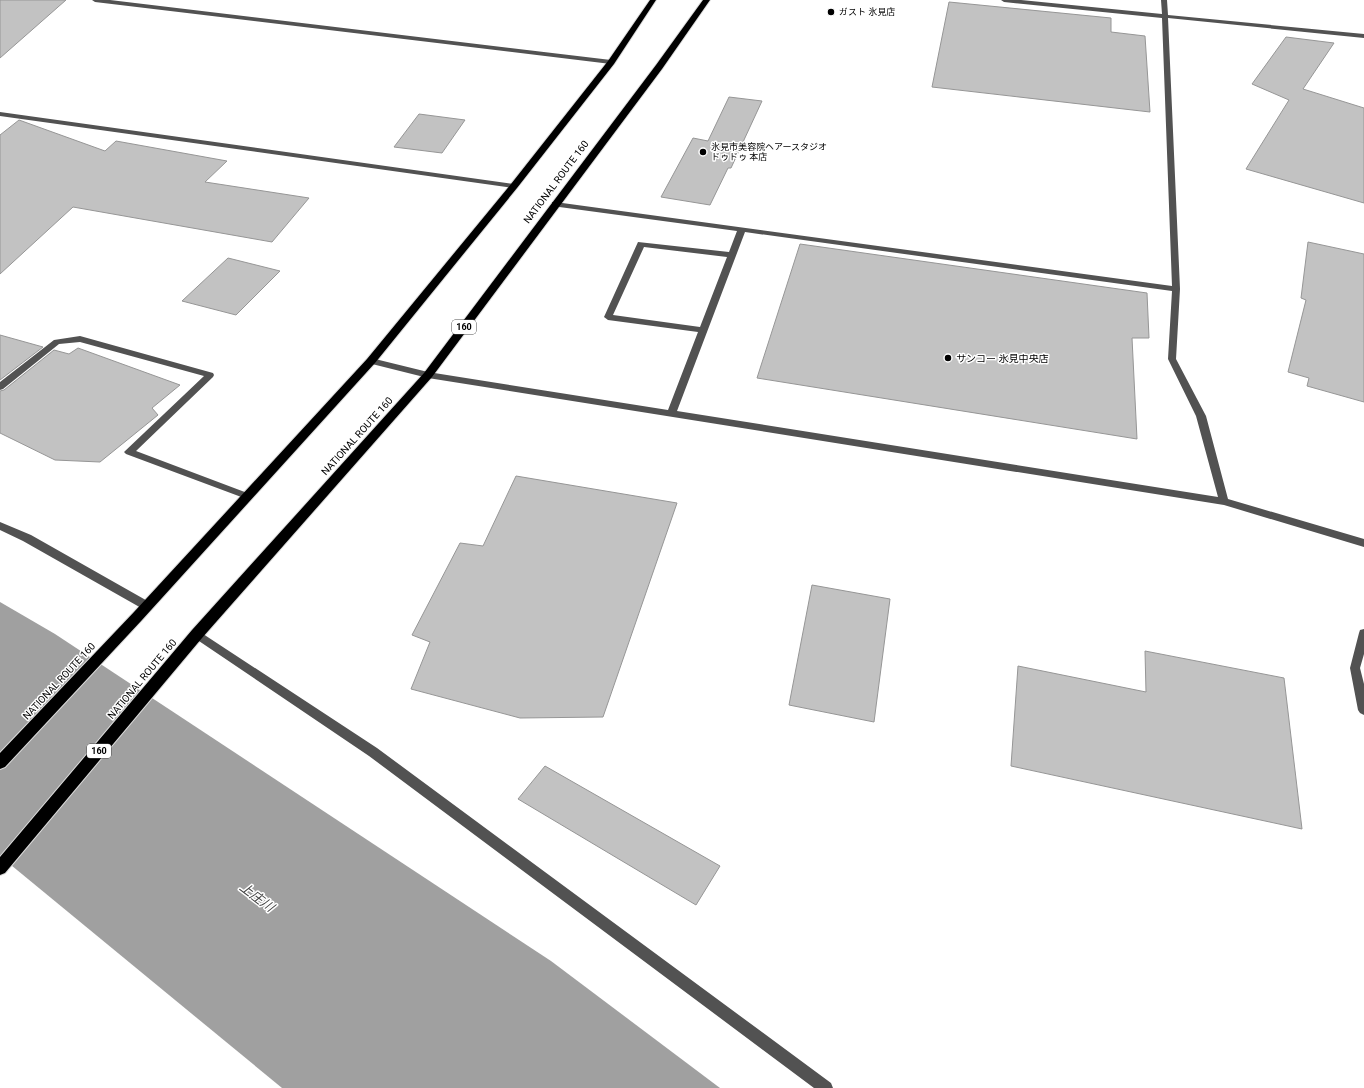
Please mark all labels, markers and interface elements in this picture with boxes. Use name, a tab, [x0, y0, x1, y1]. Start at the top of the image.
marker: ガスト 氷見店	[826, 7, 836, 17]
place label: ガスト 氷見店	[839, 7, 895, 17]
street label: NATIONAL ROUTE 160	[521, 138, 591, 226]
place label: 氷見市美容院ヘアースタジオ ドゥドゥ 本店	[711, 142, 827, 162]
marker: 氷見市美容院ヘアースタジオ ドゥドゥ 本店	[698, 147, 708, 157]
road number: 160	[452, 320, 476, 334]
marker: サンコー 氷見中央店	[943, 353, 953, 363]
place label: サンコー 氷見中央店	[956, 353, 1048, 364]
street label: NATIONAL ROUTE 160	[319, 395, 395, 477]
street label: NATIONAL ROUTE 160	[105, 637, 179, 721]
street label: NATIONAL ROUTE 160	[21, 640, 98, 722]
road number: 160	[87, 744, 111, 758]
water label: 上庄川	[237, 879, 279, 916]

